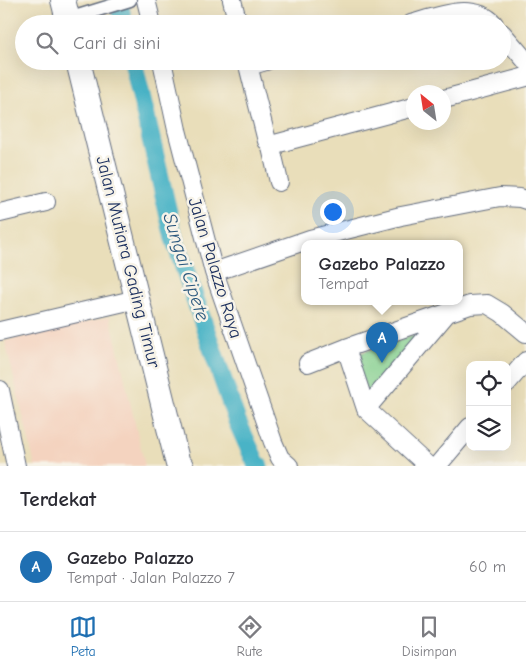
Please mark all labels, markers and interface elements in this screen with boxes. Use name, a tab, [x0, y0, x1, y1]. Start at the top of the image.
search box	[15, 15, 511, 70]
icon: search	[33, 29, 61, 57]
text: Cari di sini	[73, 32, 160, 54]
north arrow	[406, 85, 451, 130]
street label: Jalan Mutiara Gading Timur	[91, 154, 165, 371]
street label: Jalan Palazzo Raya	[184, 195, 246, 341]
your location	[320, 199, 346, 225]
water label: Sungai Cipete	[158, 210, 214, 324]
popup	[301, 240, 463, 305]
text: Gazebo Palazzo	[319, 253, 445, 275]
text: Tempat	[319, 275, 368, 293]
pin: A	[366, 322, 398, 363]
map controls	[466, 361, 511, 451]
button: locate	[466, 361, 511, 406]
button: layers	[466, 406, 511, 451]
text: Terdekat	[20, 487, 96, 511]
text: Gazebo Palazzo	[67, 547, 194, 569]
text: A	[32, 558, 40, 576]
text: 60 m	[469, 558, 506, 576]
text: Tempat · Jalan Palazzo 7	[67, 569, 235, 587]
tab: Peta	[69, 613, 97, 660]
tab: Rute	[236, 613, 264, 660]
tab: Disimpan	[402, 613, 457, 660]

